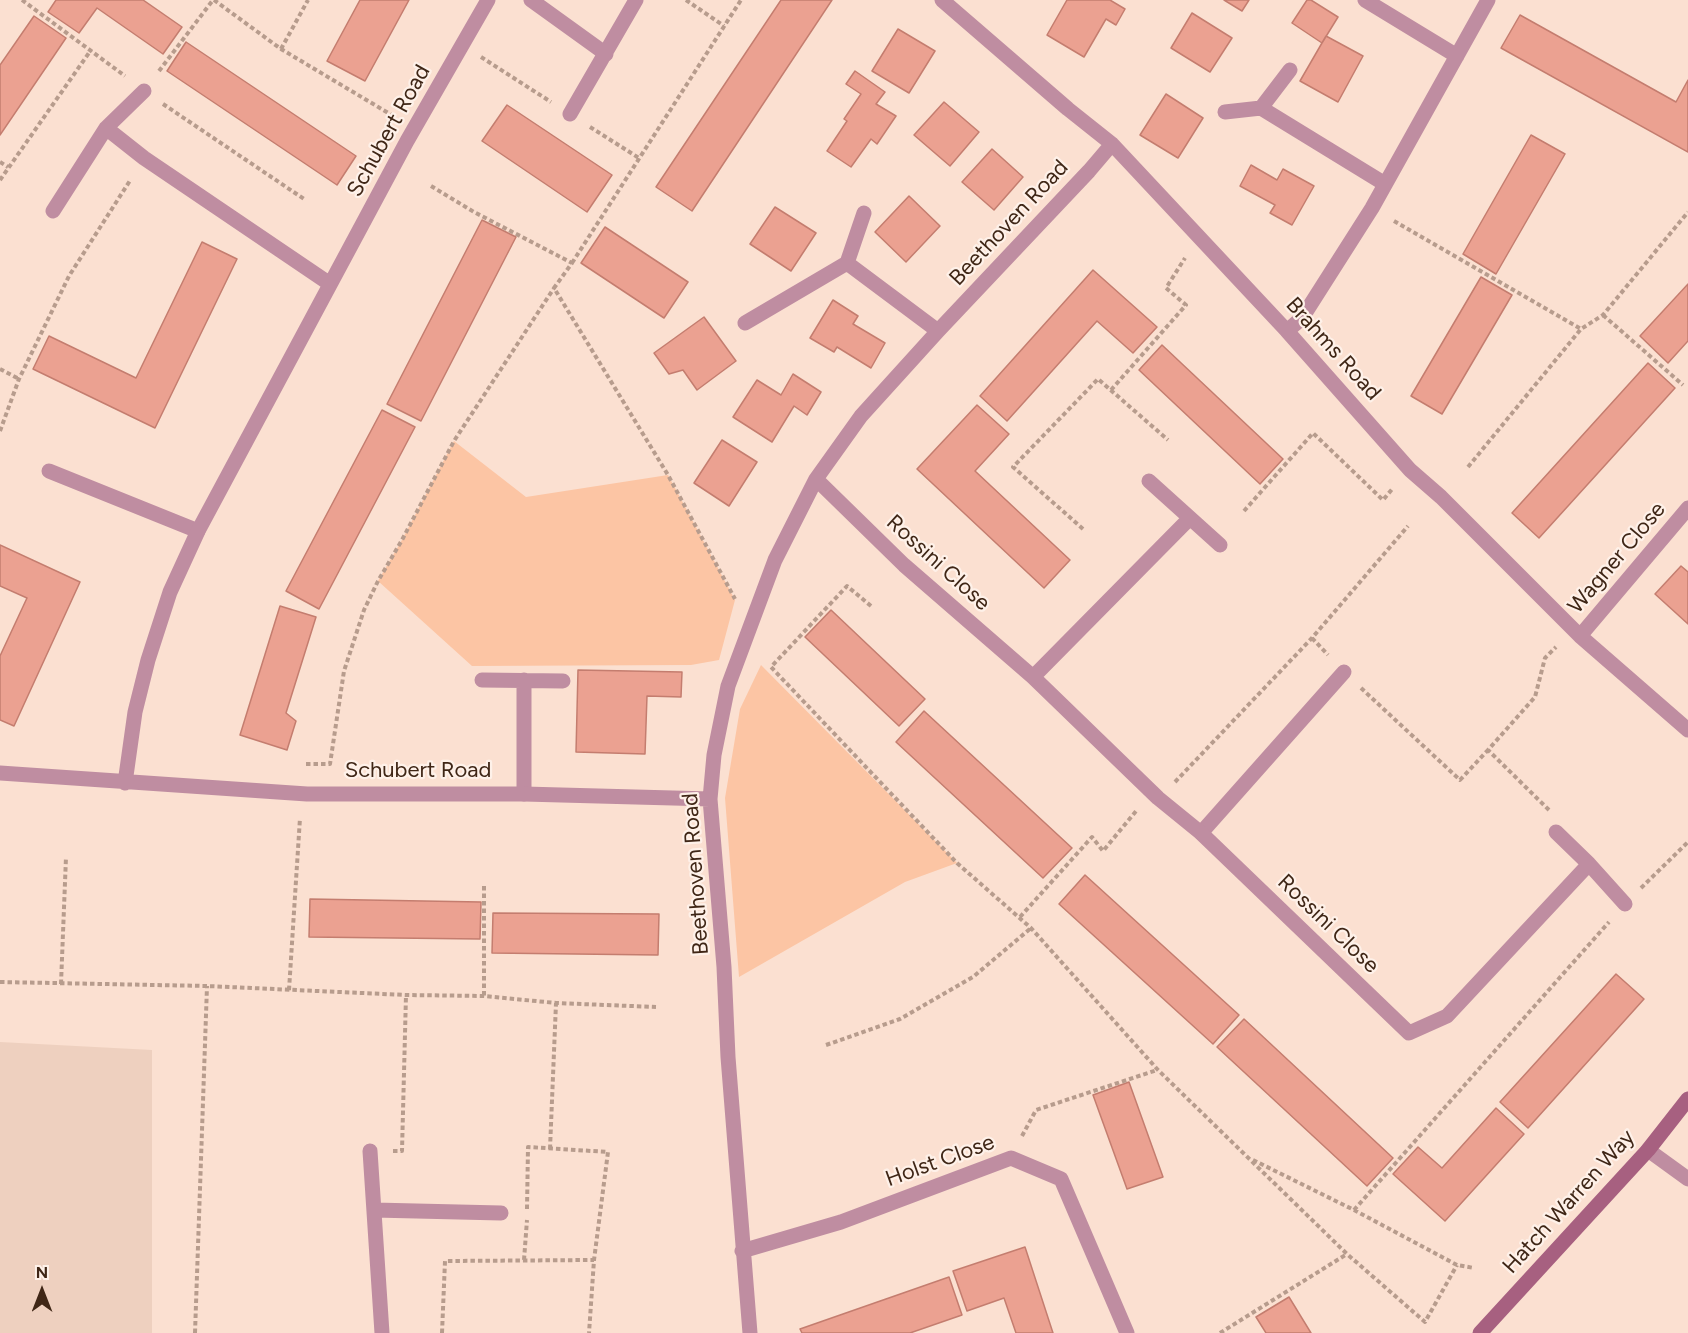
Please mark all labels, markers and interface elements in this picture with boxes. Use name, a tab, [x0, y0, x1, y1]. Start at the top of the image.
street label: Schubert Road	[342, 60, 436, 202]
street label: Beethoven Road	[944, 155, 1074, 291]
street label: Brahms Road	[1280, 292, 1386, 406]
street label: Wagner Close	[1563, 497, 1671, 619]
street label: Rossini Close	[881, 509, 995, 617]
street label: Schubert Road	[345, 758, 491, 784]
street label: Beethoven Road	[677, 792, 715, 956]
street label: Rossini Close	[1272, 869, 1384, 979]
street label: Hatch Warren Way	[1497, 1125, 1641, 1279]
street label: Holst Close	[882, 1129, 998, 1193]
north arrow	[12, 1261, 72, 1321]
text: N	[36, 1263, 48, 1282]

